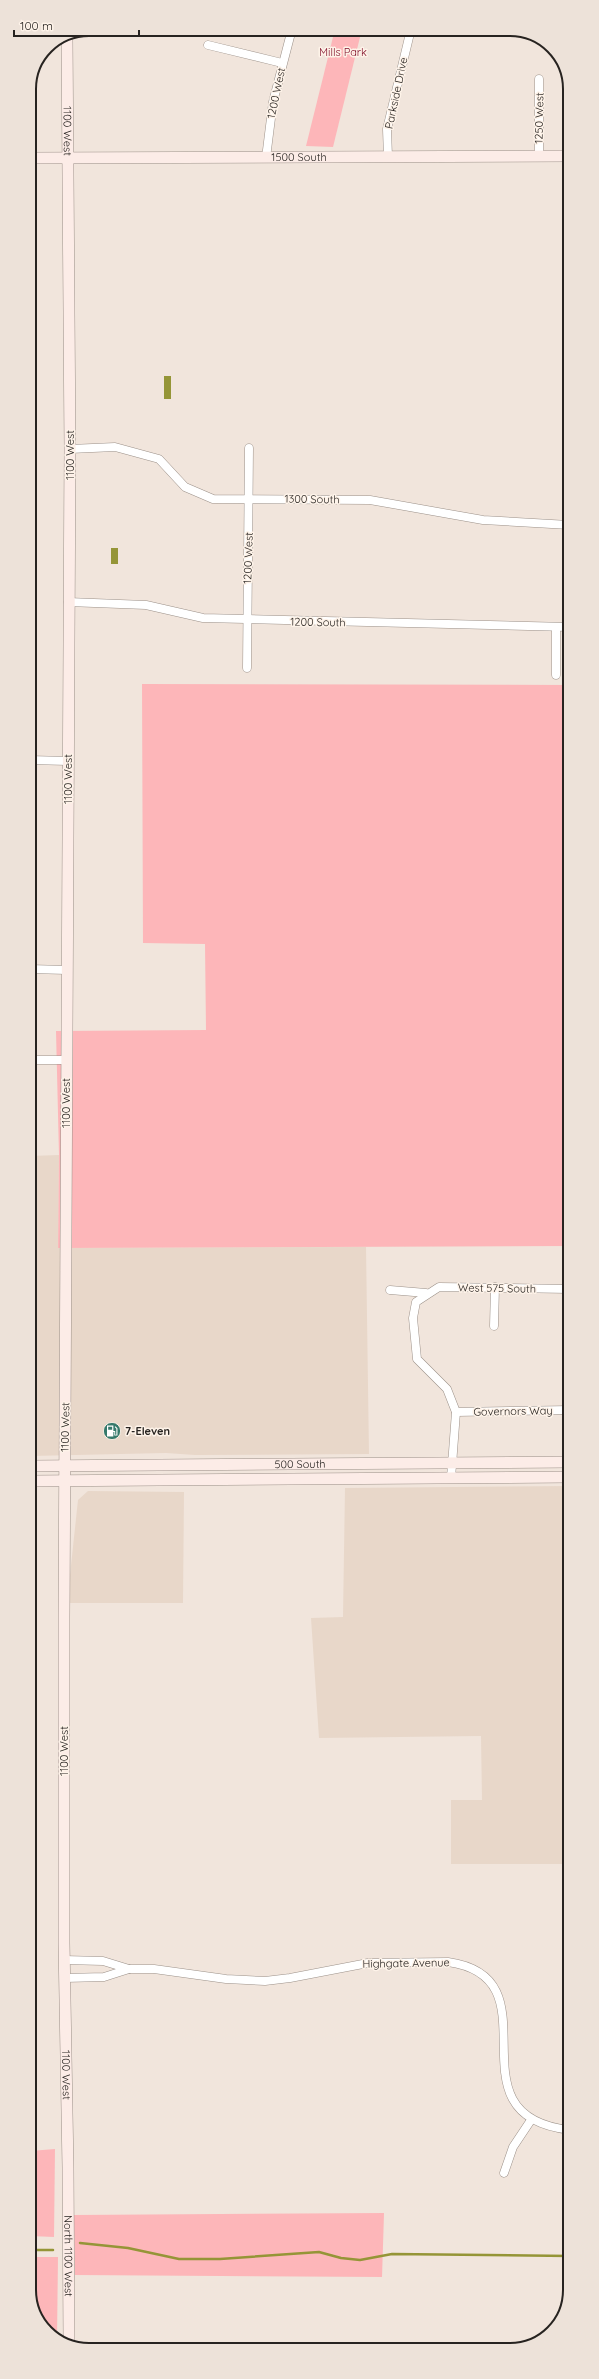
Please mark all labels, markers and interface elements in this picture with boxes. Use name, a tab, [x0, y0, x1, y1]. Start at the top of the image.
scale bar	[14, 12, 139, 38]
text: 100 m	[20, 18, 53, 33]
park label: Mills Park	[319, 45, 367, 59]
street label: Parkside Drive	[382, 56, 410, 130]
street label: 1200 West	[264, 66, 288, 120]
street label: 1250 West	[532, 92, 546, 144]
street label: 1100 West	[60, 106, 75, 156]
street label: 1500 South	[271, 150, 327, 164]
street label: 1100 West	[63, 430, 77, 480]
street label: 1300 South	[284, 492, 340, 506]
street label: 1200 West	[240, 532, 256, 584]
street label: 1200 South	[290, 615, 346, 629]
street label: 1100 West	[61, 754, 75, 804]
street label: 1100 West	[59, 1078, 73, 1128]
street label: West 575 South	[458, 1280, 536, 1296]
street label: 1100 West	[58, 1402, 72, 1452]
street label: Governors Way	[473, 1403, 553, 1419]
fuel station icon: 7-Eleven	[102, 1421, 122, 1441]
place label: 7-Eleven	[125, 1424, 170, 1438]
street label: 500 South	[274, 1457, 326, 1471]
street label: 1100 West	[57, 1726, 71, 1776]
street label: Highgate Avenue	[362, 1955, 450, 1971]
street label: 1100 West	[59, 2050, 74, 2100]
street label: North 1100 West	[61, 2215, 76, 2297]

